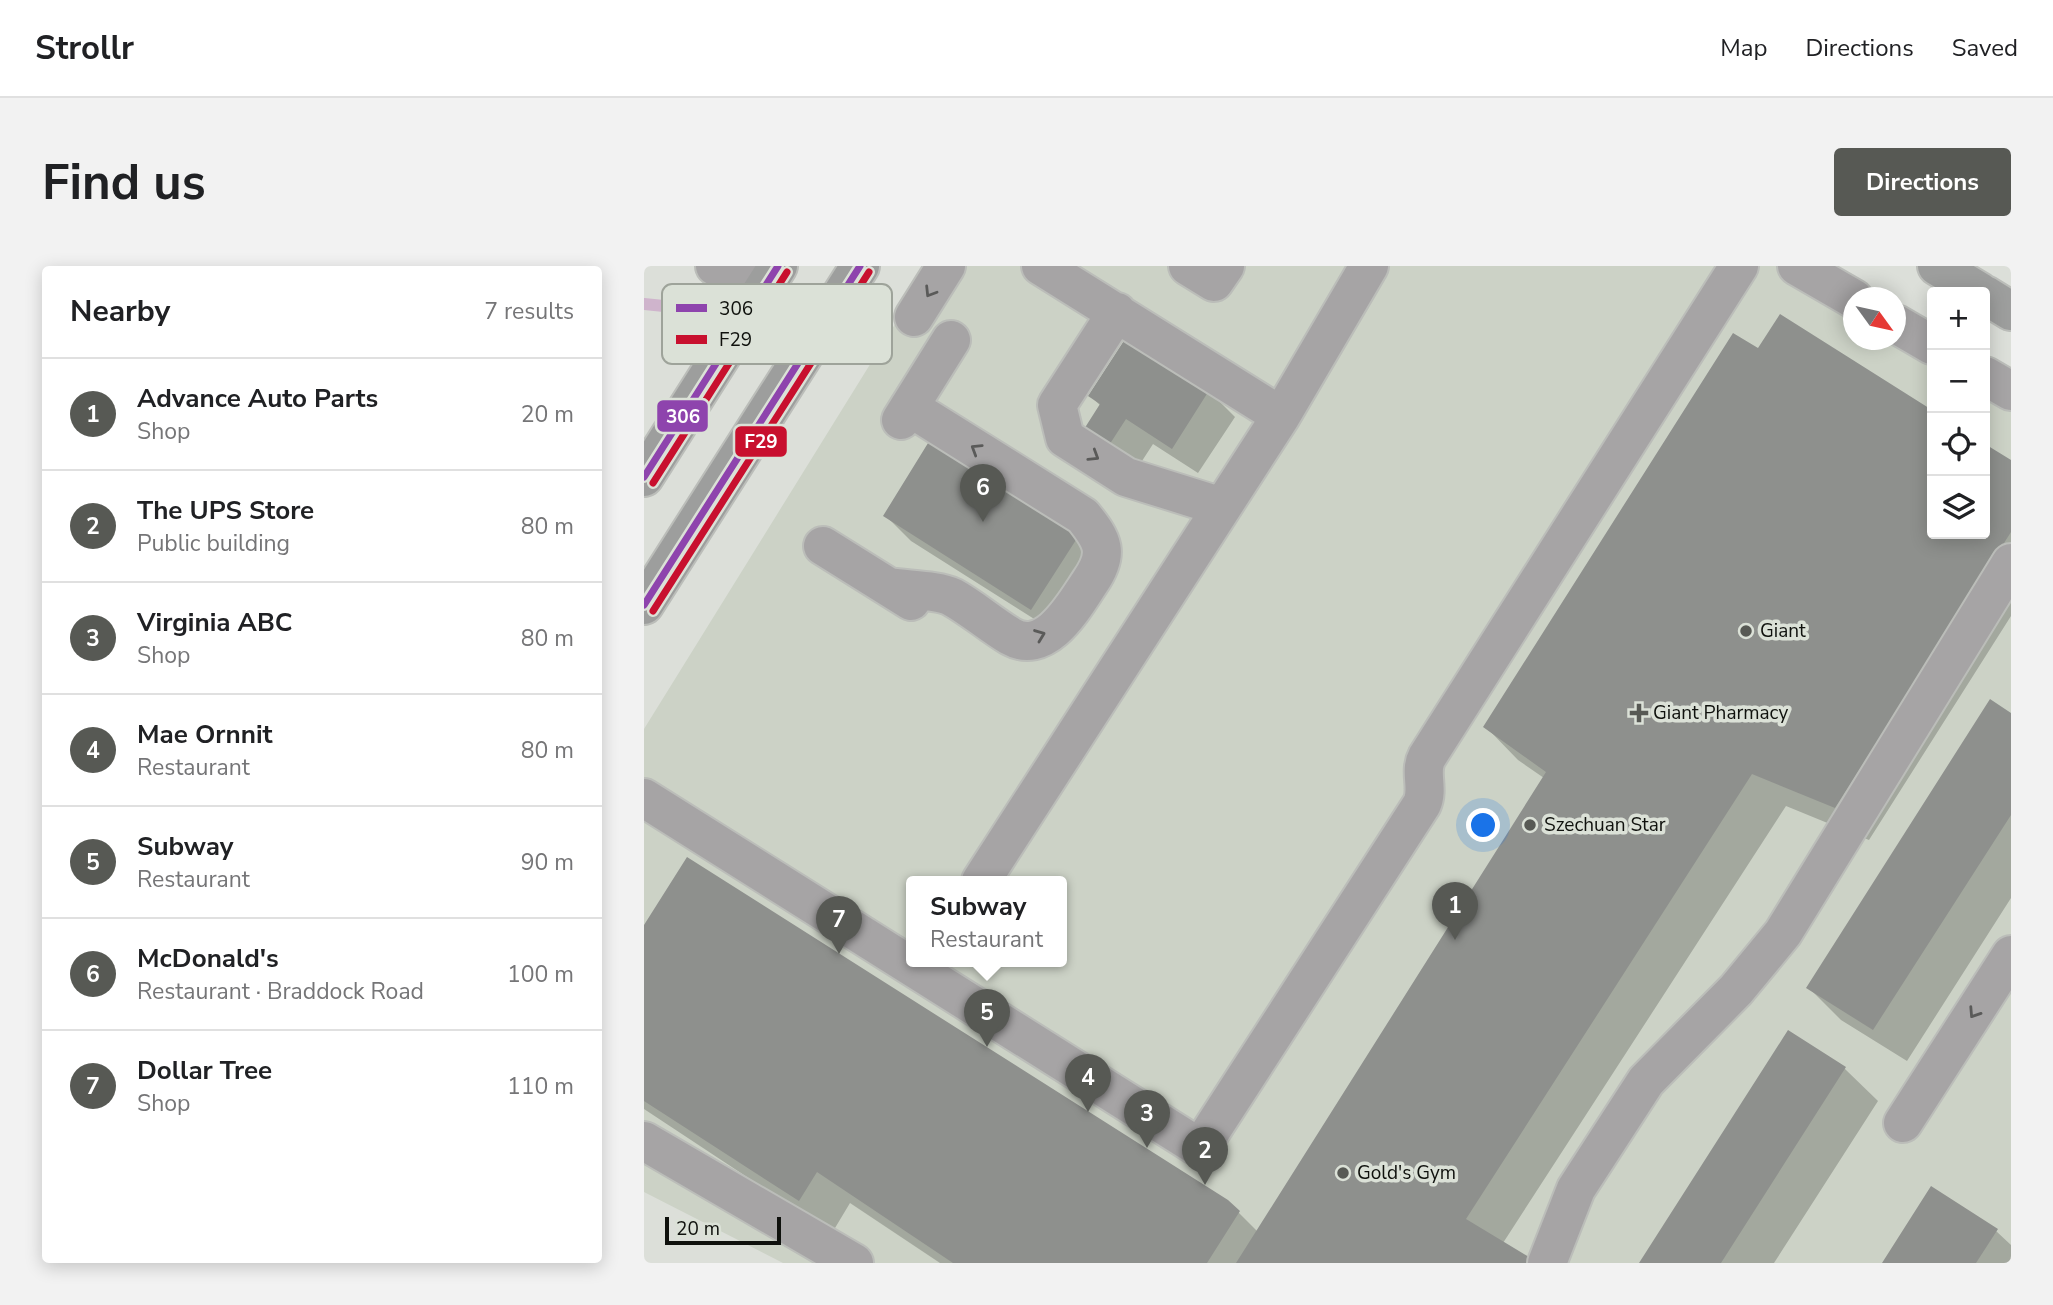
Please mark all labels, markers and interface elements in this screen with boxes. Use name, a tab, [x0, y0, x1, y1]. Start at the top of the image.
text: Strollr	[35, 26, 134, 71]
text: Map	[1720, 32, 1767, 64]
text: Directions	[1805, 32, 1914, 64]
text: Saved	[1952, 32, 2018, 64]
button: Directions	[1834, 148, 2011, 216]
text: Find us	[42, 149, 206, 216]
legend	[662, 284, 892, 364]
one-way arrow	[926, 284, 939, 297]
north arrow	[1843, 287, 1906, 350]
map controls	[1927, 287, 1990, 539]
button: +	[1927, 287, 1990, 350]
text: Nearby	[70, 291, 170, 332]
text: 7 results	[484, 296, 574, 327]
text: 306	[719, 296, 753, 322]
text: F29	[719, 327, 752, 353]
button: −	[1927, 350, 1990, 413]
text: Advance Auto Parts	[137, 381, 378, 416]
text: 1	[86, 399, 100, 430]
text: 20 m	[521, 399, 574, 430]
line badge: 306	[656, 399, 709, 433]
text: 306	[666, 404, 700, 430]
button: locate	[1927, 413, 1990, 476]
text: Shop	[137, 416, 190, 447]
line badge: F29	[734, 425, 788, 458]
text: F29	[744, 429, 778, 455]
one-way arrow	[970, 444, 983, 457]
one-way arrow	[1086, 448, 1099, 461]
pin: 6	[960, 464, 1006, 522]
button: layers	[1927, 476, 1990, 539]
text: The UPS Store	[137, 493, 314, 528]
text: 2	[86, 511, 100, 542]
text: 80 m	[521, 511, 574, 542]
text: Public building	[137, 528, 290, 559]
text: Virginia ABC	[137, 605, 292, 640]
place label: Giant	[1760, 618, 1806, 644]
text: 3	[86, 623, 100, 654]
text: 80 m	[521, 623, 574, 654]
marker: Giant	[1738, 623, 1754, 639]
one-way arrow	[1034, 629, 1046, 643]
text: Shop	[137, 640, 190, 671]
place label: Giant Pharmacy	[1653, 700, 1788, 726]
marker: Giant Pharmacy	[1631, 705, 1647, 721]
text: Mae Ornnit	[137, 717, 273, 752]
text: 4	[86, 735, 100, 766]
text: 80 m	[521, 735, 574, 766]
text: Restaurant	[137, 752, 250, 783]
your location	[1466, 808, 1500, 842]
place label: Szechuan Star	[1544, 812, 1666, 838]
marker: Szechuan Star	[1522, 817, 1538, 833]
text: Subway	[137, 829, 234, 864]
text: 5	[86, 847, 100, 878]
text: 90 m	[521, 847, 574, 878]
text: Restaurant	[137, 864, 250, 895]
popup	[906, 876, 1067, 967]
pin: 1	[1432, 882, 1478, 940]
text: Subway	[930, 889, 1027, 924]
pin: 7	[816, 896, 862, 954]
text: Restaurant	[930, 924, 1043, 955]
text: McDonald's	[137, 941, 279, 976]
text: 6	[86, 959, 100, 990]
text: 100 m	[507, 959, 574, 990]
text: Restaurant · Braddock Road	[137, 976, 424, 1007]
pin: 5	[964, 989, 1010, 1047]
one-way arrow	[1970, 1005, 1983, 1018]
text: Dollar Tree	[137, 1053, 272, 1088]
pin: 4	[1065, 1054, 1111, 1112]
text: 7	[86, 1071, 100, 1102]
text: 110 m	[507, 1071, 574, 1102]
text: Shop	[137, 1088, 190, 1119]
pin: 3	[1124, 1090, 1170, 1148]
pin: 2	[1182, 1127, 1228, 1185]
place label: Gold's Gym	[1357, 1160, 1456, 1186]
marker: Gold's Gym	[1335, 1165, 1351, 1181]
scale bar	[665, 1214, 780, 1246]
text: 20 m	[676, 1216, 720, 1242]

